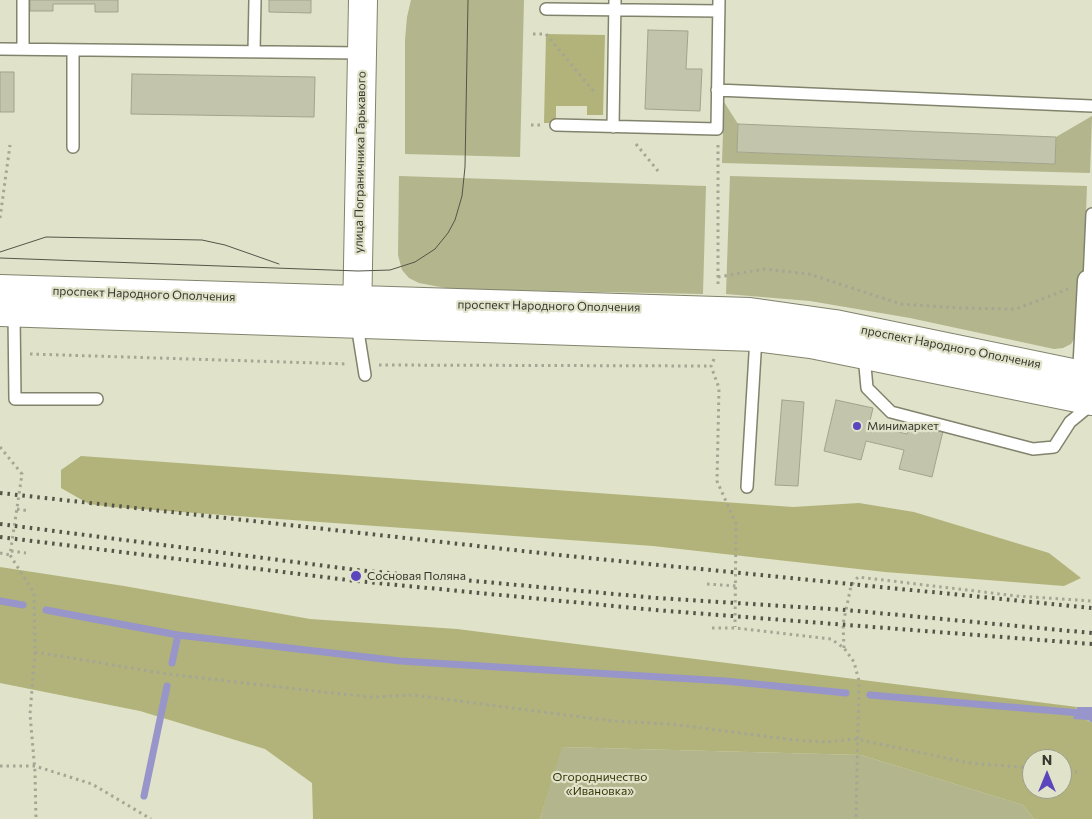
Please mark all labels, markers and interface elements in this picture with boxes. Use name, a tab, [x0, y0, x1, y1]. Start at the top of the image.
street label: улица Пограничника Гарькавого	[351, 71, 369, 253]
street label: проспект Народного Ополчения	[52, 284, 236, 304]
street label: проспект Народного Ополчения	[457, 297, 641, 315]
street label: проспект Народного Ополчения	[860, 322, 1042, 372]
place label: Минимаркет	[867, 419, 939, 433]
marker: Минимаркет	[851, 420, 863, 432]
marker: Сосновая Поляна	[349, 569, 363, 583]
place label: Сосновая Поляна	[367, 569, 466, 583]
north arrow	[1022, 749, 1072, 799]
text: N	[1042, 751, 1052, 768]
park label: Огородничество «Ивановка»	[553, 770, 647, 798]

